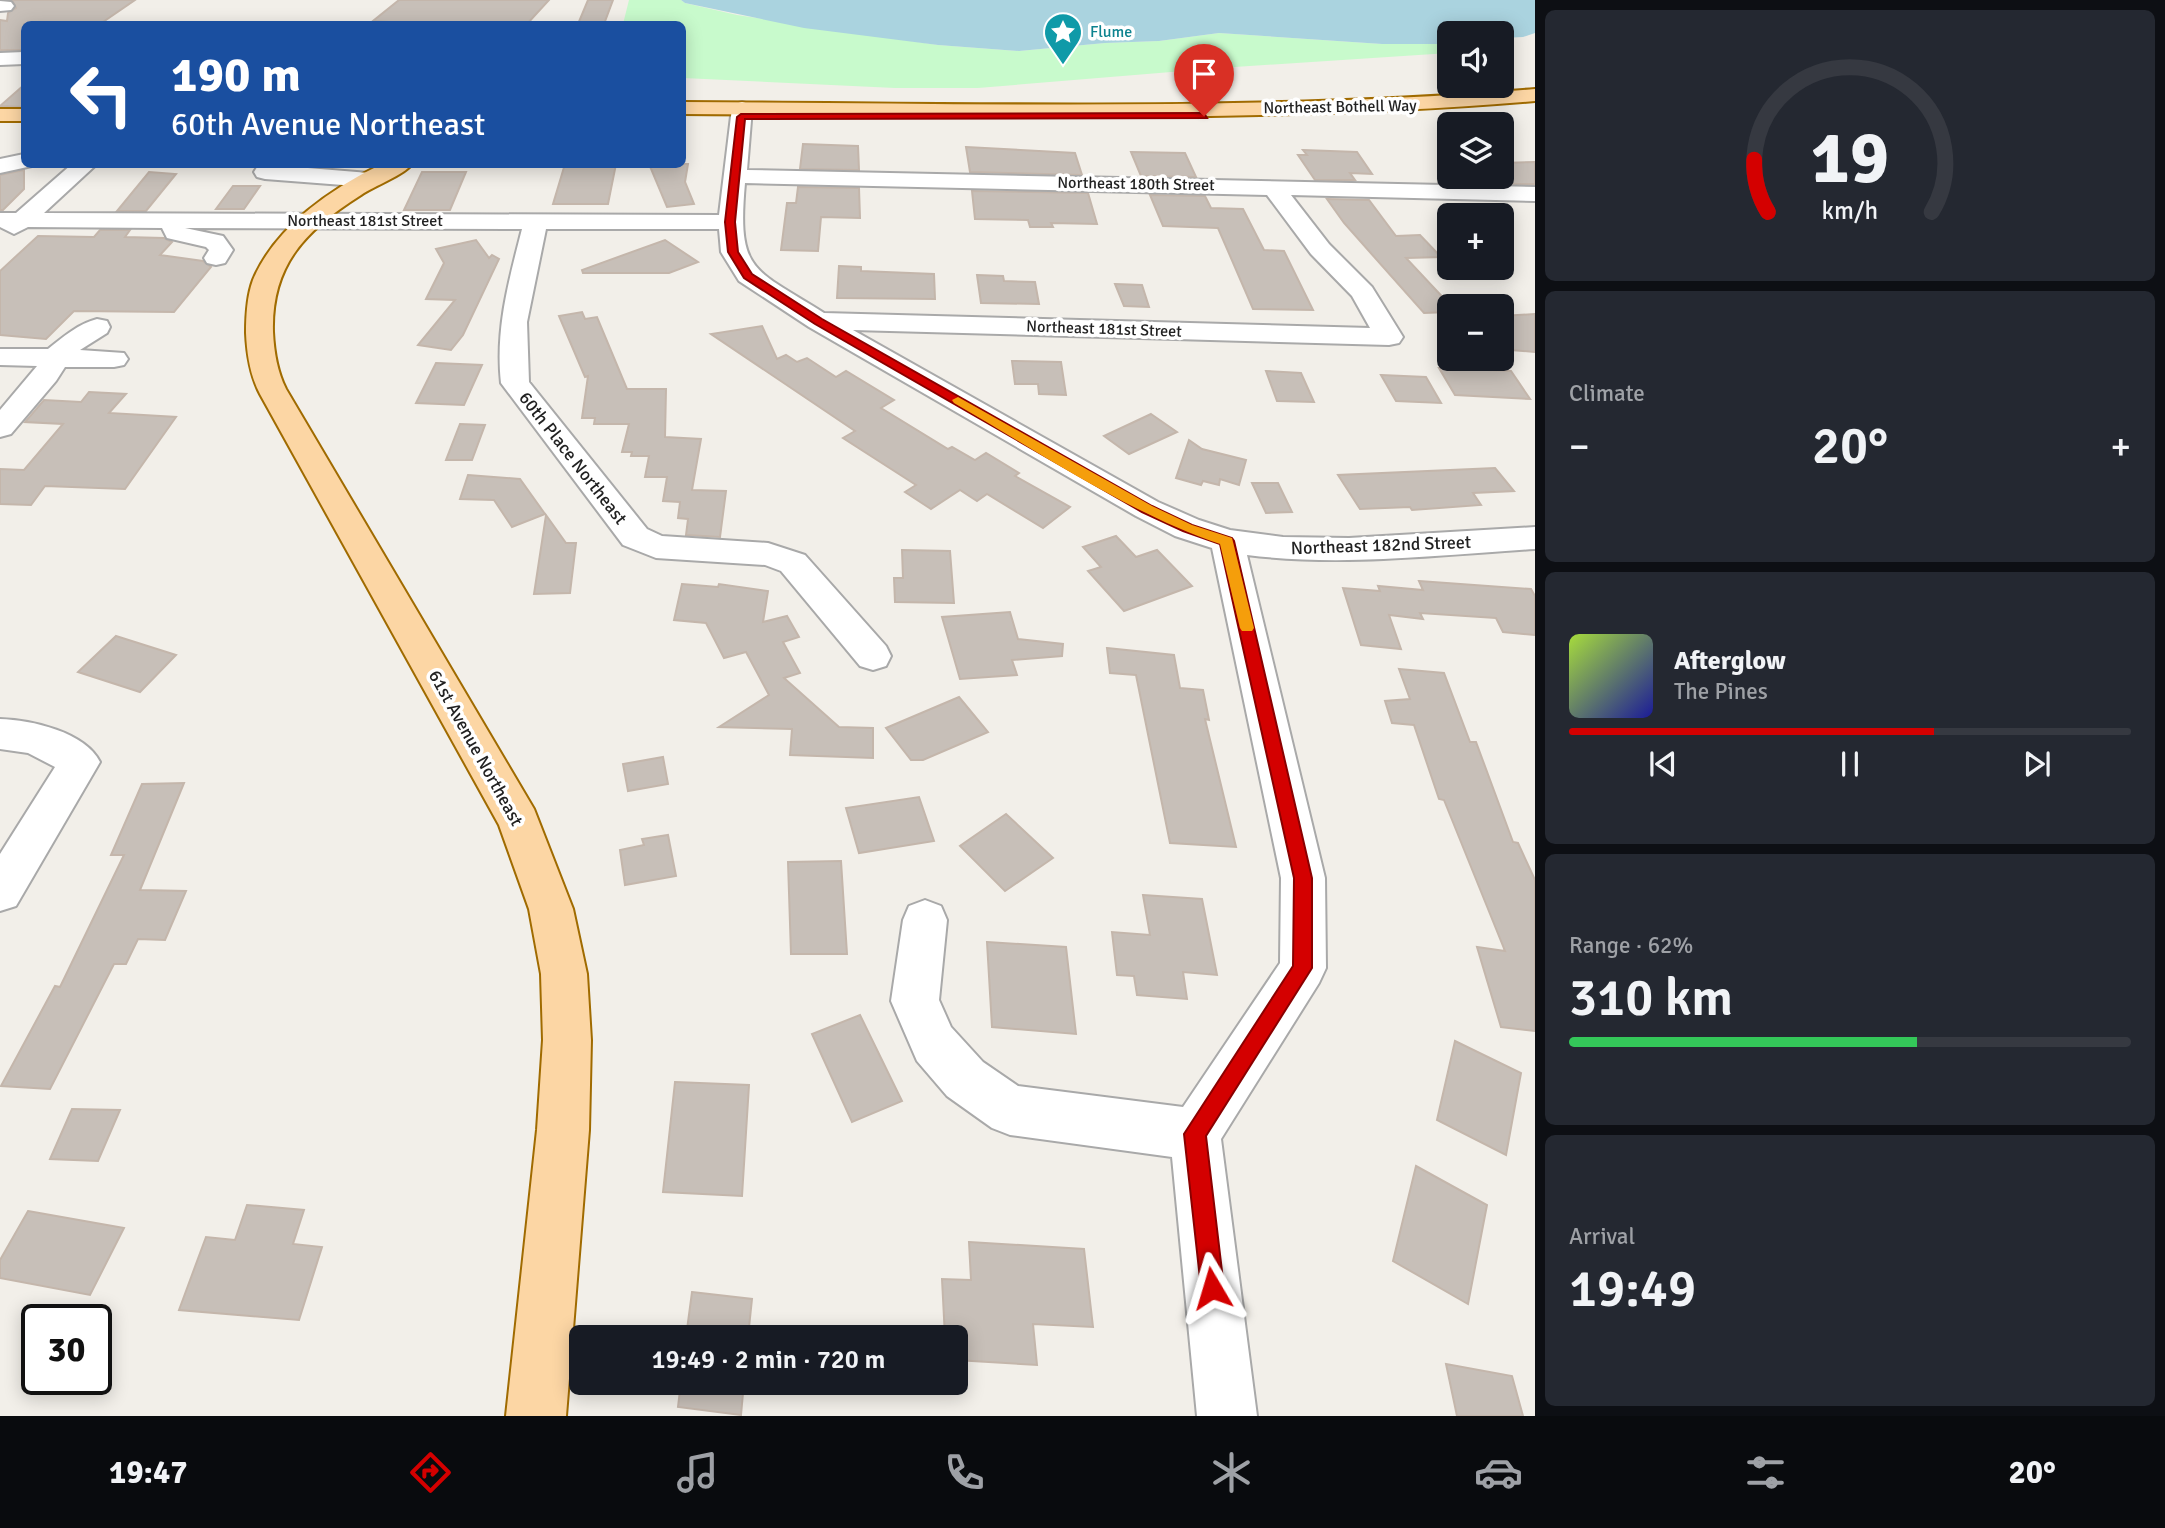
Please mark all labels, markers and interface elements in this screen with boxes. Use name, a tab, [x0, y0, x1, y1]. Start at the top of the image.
place icon: Flume	[1042, 11, 1084, 66]
map controls	[1437, 21, 1514, 371]
button: sound	[1437, 21, 1514, 98]
place label: Flume	[1090, 22, 1132, 42]
pin	[1174, 44, 1234, 116]
text: 190 m	[171, 45, 301, 105]
icon: left	[56, 49, 147, 140]
icon: arrive	[1185, 55, 1223, 93]
street label: Northeast Bothell Way	[1263, 96, 1417, 118]
text: 60th Avenue Northeast	[171, 105, 485, 144]
button: layers	[1437, 112, 1514, 189]
text: 19	[1811, 114, 1889, 203]
street label: Northeast 180th Street	[1057, 173, 1215, 195]
text: km/h	[1822, 194, 1878, 225]
button: +	[1437, 203, 1514, 280]
street label: Northeast 181st Street	[287, 211, 443, 231]
button: −	[1437, 294, 1514, 371]
street label: Northeast 181st Street	[1026, 316, 1183, 342]
text: Climate	[1569, 379, 1645, 408]
street label: 60th Place Northeast	[514, 387, 632, 529]
text: 20°	[1812, 414, 1888, 478]
text: −	[1569, 423, 1590, 470]
text: +	[2110, 423, 2131, 470]
street label: Northeast 182nd Street	[1290, 531, 1472, 559]
text: Afterglow	[1674, 645, 1786, 677]
street label: 61st Avenue Northeast	[424, 666, 528, 830]
text: The Pines	[1674, 677, 1768, 706]
icon: previous	[1644, 745, 1682, 783]
icon: pause	[1831, 745, 1869, 783]
icon: next	[2018, 745, 2056, 783]
text: Range · 62%	[1569, 931, 1693, 960]
text: 310 km	[1569, 966, 1733, 1030]
text: Arrival	[1569, 1222, 1635, 1251]
position arrow	[1175, 1251, 1249, 1325]
text: 19:49	[1569, 1257, 1696, 1321]
speed limit sign: 30	[21, 1304, 112, 1395]
text: 19:49 · 2 min · 720 m	[652, 1344, 885, 1376]
icon: directions	[406, 1448, 455, 1497]
icon: music	[673, 1448, 722, 1497]
icon: phone	[940, 1448, 989, 1497]
icon: climate	[1207, 1448, 1256, 1497]
icon: car	[1474, 1448, 1523, 1497]
icon: filters	[1741, 1448, 1790, 1497]
text: 19:47	[109, 1453, 188, 1492]
text: 20°	[2008, 1453, 2056, 1492]

